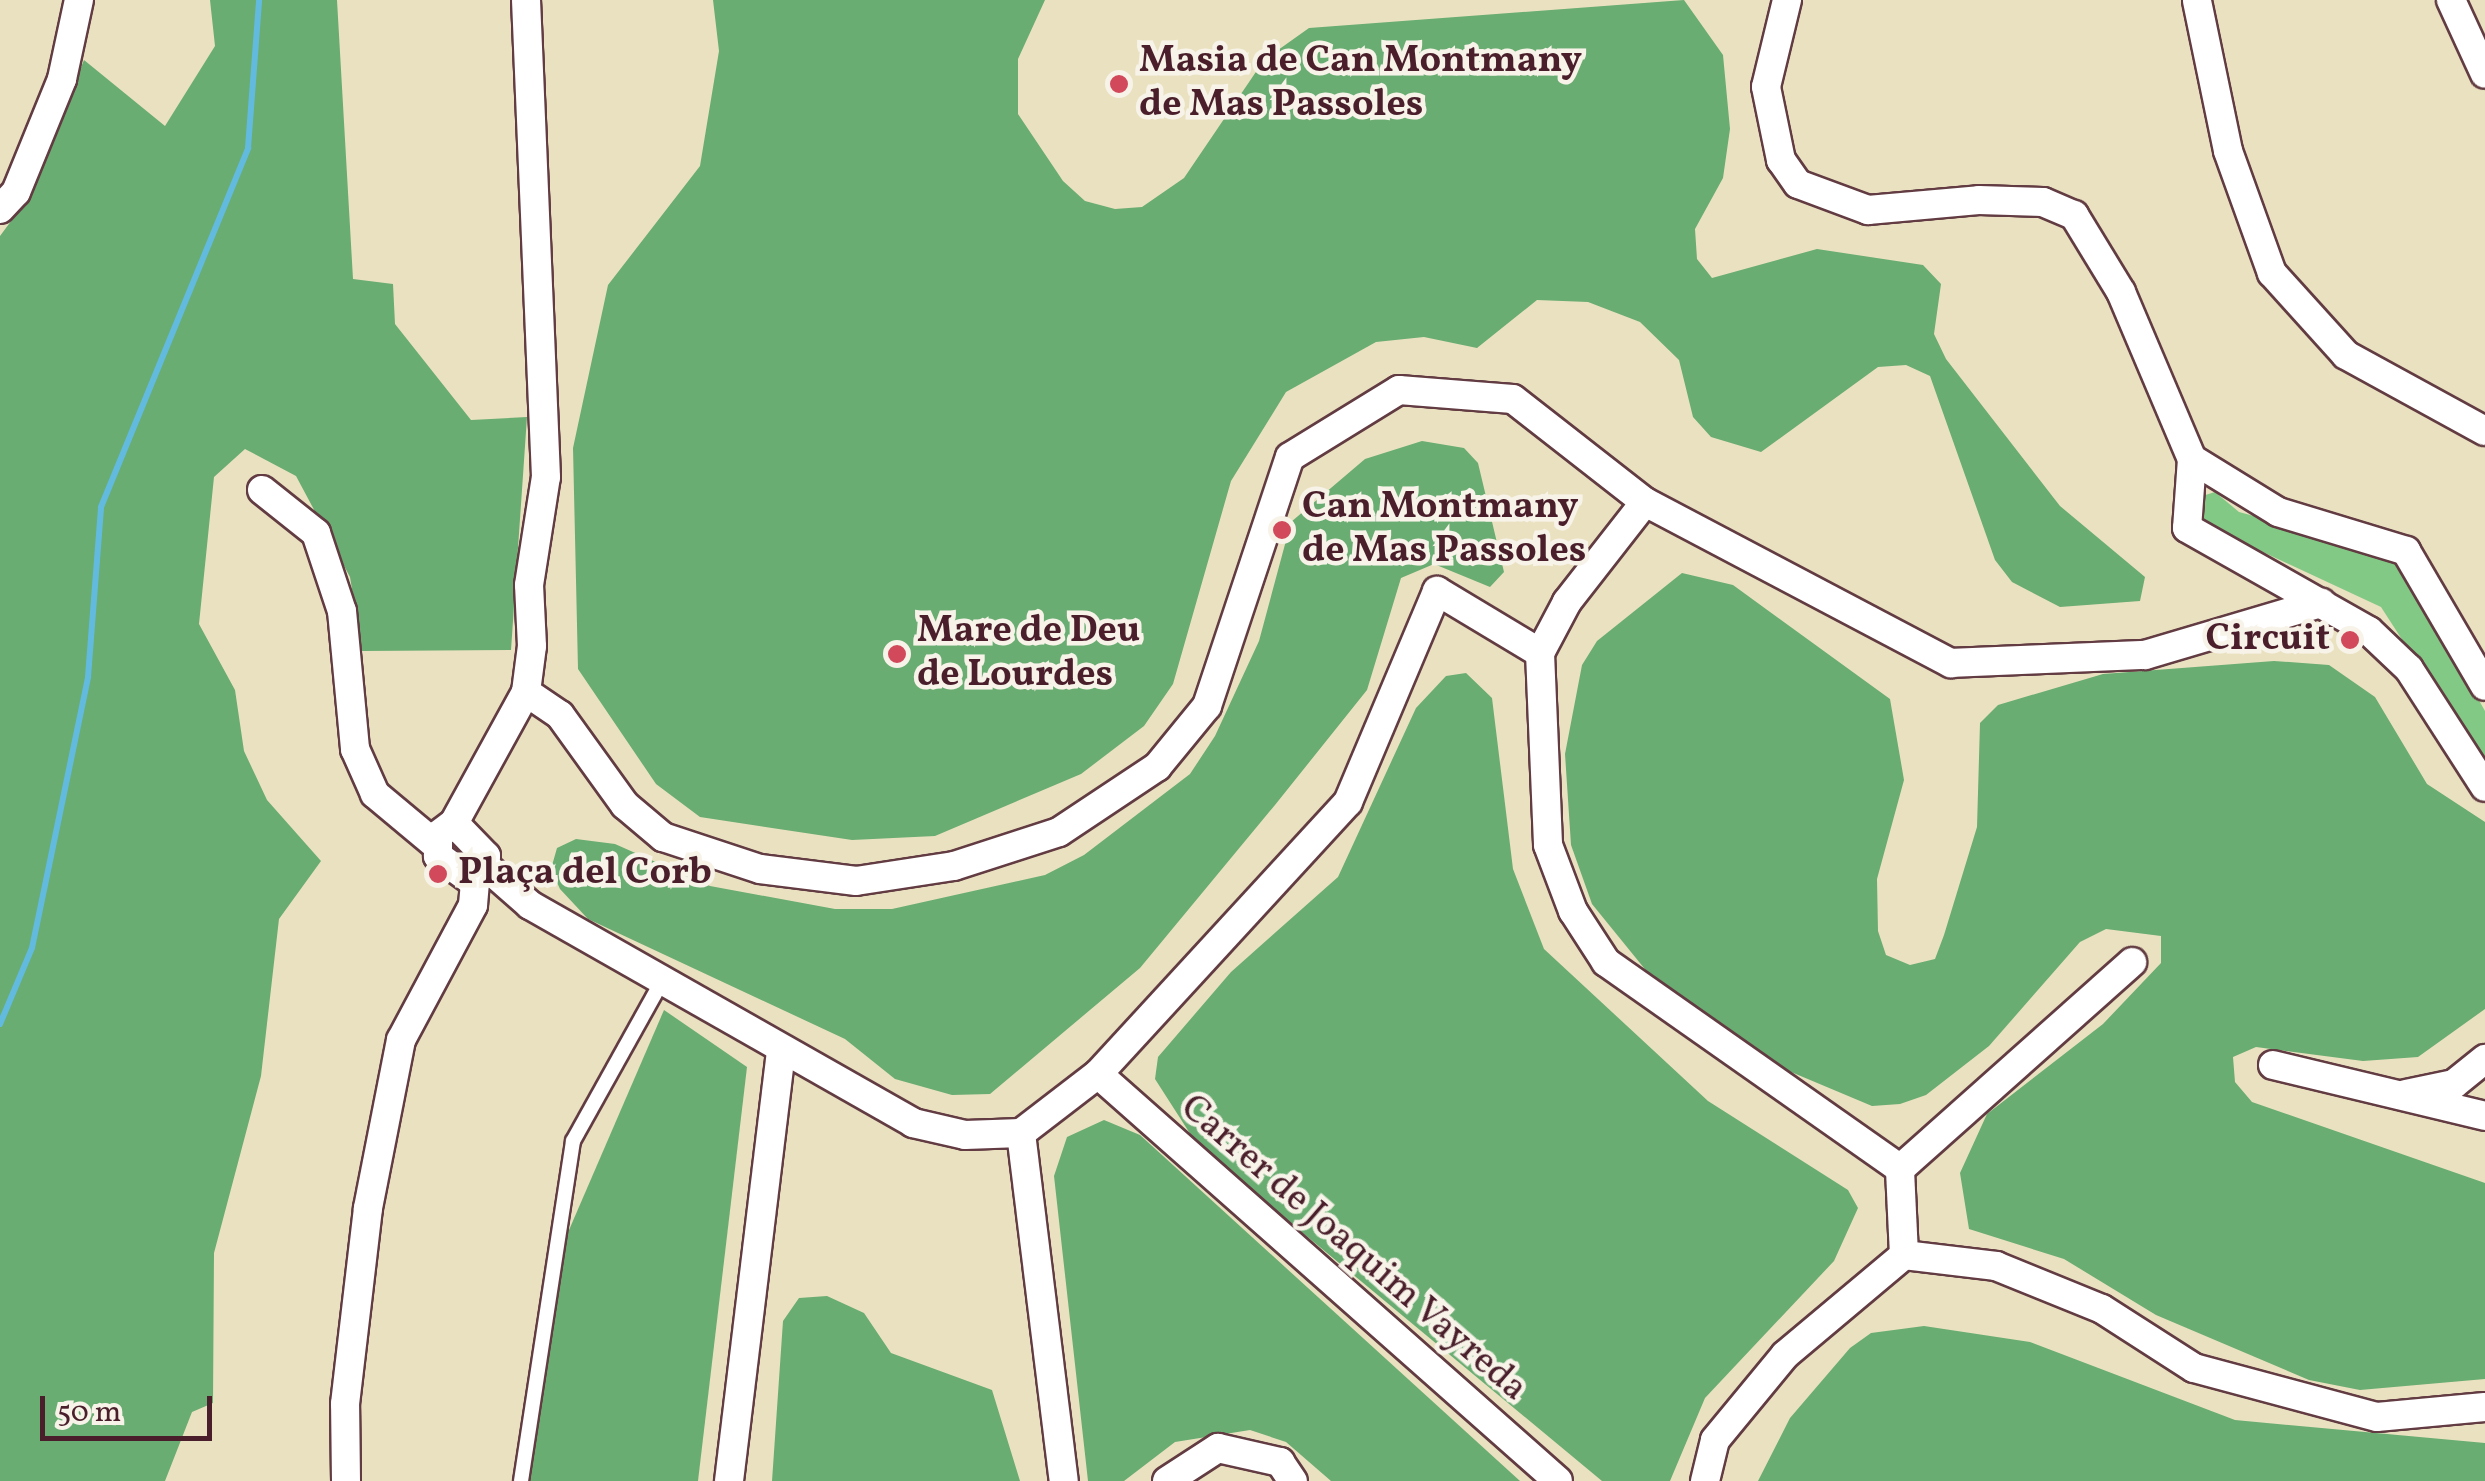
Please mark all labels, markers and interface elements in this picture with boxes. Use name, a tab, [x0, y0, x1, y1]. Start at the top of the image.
place label: Masia de Can Montmany de Mas Passoles	[1139, 39, 1582, 128]
marker: Masia de Can Montmany de Mas Passoles	[1108, 73, 1130, 95]
place label: Can Montmany de Mas Passoles	[1302, 485, 1586, 574]
marker: Can Montmany de Mas Passoles	[1271, 519, 1293, 541]
place label: Mare de Deu de Lourdes	[917, 609, 1140, 698]
place label: Circuit	[2206, 617, 2330, 663]
marker: Circuit	[2339, 629, 2361, 651]
marker: Mare de Deu de Lourdes	[886, 643, 908, 665]
place label: Plaça del Corb	[458, 851, 712, 897]
marker: Plaça del Corb	[427, 863, 449, 885]
street label: Carrer de Joaquim Vayreda	[1170, 1086, 1536, 1412]
scale bar	[45, 1376, 218, 1438]
text: 50 m	[57, 1392, 121, 1434]

